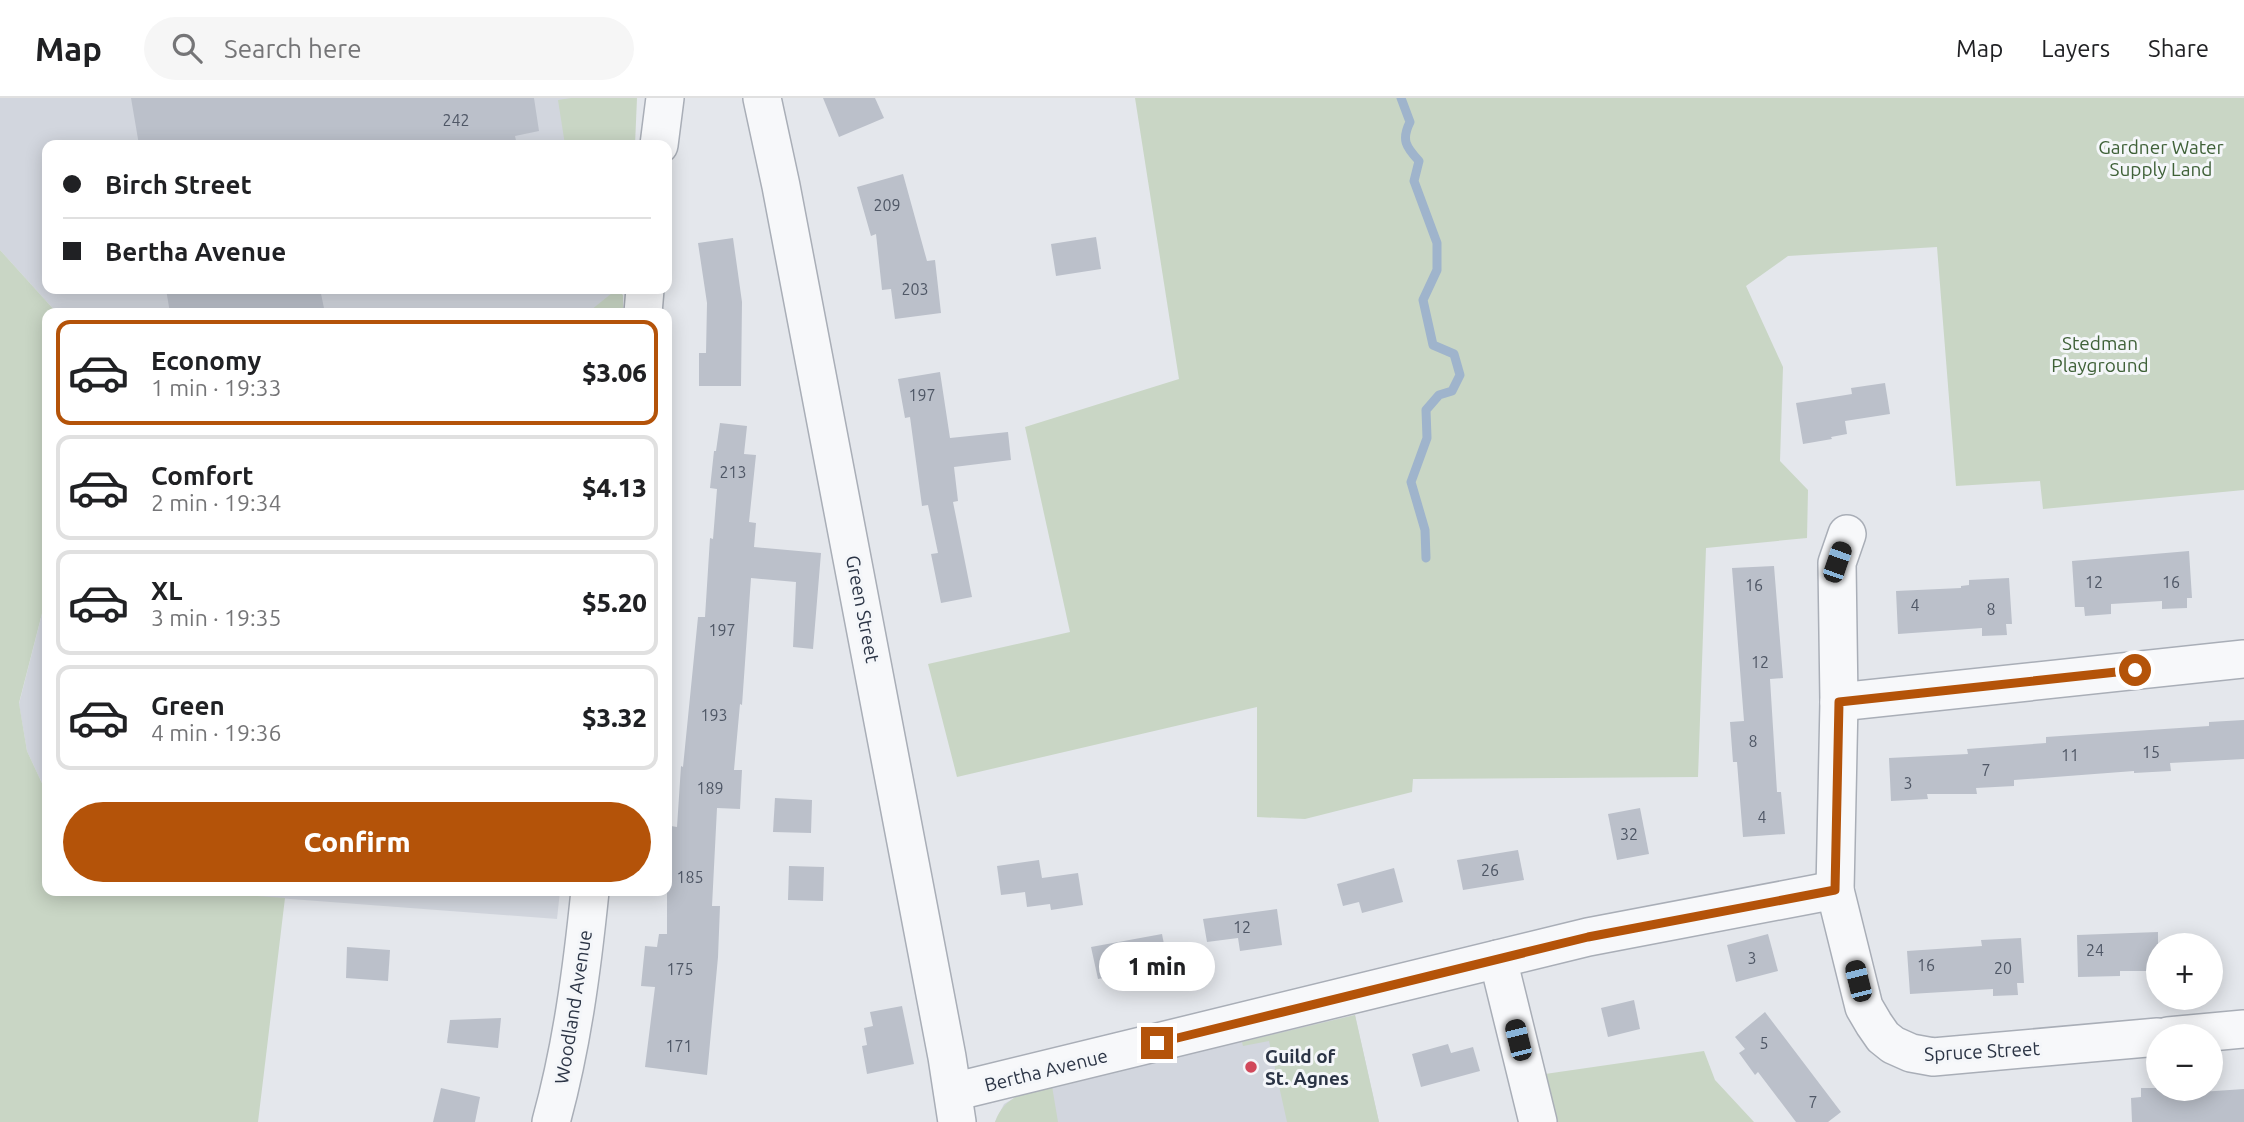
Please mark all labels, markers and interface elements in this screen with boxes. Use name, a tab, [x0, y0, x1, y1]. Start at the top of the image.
search box	[144, 17, 634, 80]
icon: search	[168, 29, 206, 67]
text: Map	[35, 30, 102, 67]
text: Search here	[224, 34, 362, 63]
text: Map	[1956, 35, 2003, 62]
text: Layers	[2041, 35, 2110, 62]
text: Share	[2148, 35, 2209, 62]
house number: 242	[442, 111, 470, 129]
park label: Gardner Water Supply Land	[2098, 136, 2224, 180]
text: Birch Street	[105, 170, 252, 199]
house number: 209	[873, 196, 901, 214]
text: Bertha Avenue	[105, 237, 286, 266]
house number: 203	[901, 280, 929, 298]
park label: Stedman Playground	[2051, 332, 2149, 376]
icon: car	[67, 341, 130, 404]
text: Economy	[151, 346, 261, 375]
text: $3.06	[582, 358, 647, 387]
text: 1 min · 19:33	[151, 375, 282, 400]
house number: 197	[908, 386, 936, 404]
icon: car	[67, 456, 130, 519]
text: Comfort	[151, 461, 254, 490]
house number: 213	[719, 463, 747, 481]
text: $4.13	[582, 473, 647, 502]
text: 2 min · 19:34	[151, 490, 282, 515]
car	[1821, 539, 1854, 585]
street label: Green Street	[842, 553, 884, 665]
icon: car	[67, 571, 130, 634]
house number: 12	[2085, 573, 2103, 591]
house number: 16	[2162, 573, 2180, 591]
text: XL	[151, 576, 182, 605]
house number: 16	[1745, 576, 1763, 594]
text: $5.20	[582, 588, 647, 617]
house number: 4	[1910, 596, 1920, 614]
house number: 8	[1986, 600, 1996, 618]
text: 3 min · 19:35	[151, 605, 282, 630]
house number: 197	[708, 621, 736, 639]
house number: 12	[1751, 653, 1769, 671]
route start	[2119, 654, 2151, 686]
icon: car	[67, 686, 130, 749]
text: Green	[151, 691, 225, 720]
text: $3.32	[582, 703, 647, 732]
house number: 193	[700, 706, 728, 724]
text: 4 min · 19:36	[151, 720, 282, 745]
house number: 8	[1748, 732, 1758, 750]
house number: 15	[2142, 743, 2160, 761]
house number: 11	[2061, 746, 2079, 764]
house number: 7	[1981, 761, 1991, 779]
house number: 3	[1903, 774, 1913, 792]
house number: 189	[696, 779, 724, 797]
button: Confirm	[63, 802, 651, 882]
house number: 4	[1757, 808, 1767, 826]
house number: 32	[1620, 825, 1638, 843]
house number: 26	[1481, 861, 1499, 879]
house number: 185	[676, 868, 704, 886]
house number: 12	[1233, 918, 1251, 936]
street label: Woodland Avenue	[550, 928, 596, 1086]
map controls	[2146, 933, 2223, 1101]
button: +	[2146, 933, 2223, 1010]
house number: 24	[2086, 941, 2104, 959]
callout: 1 min	[1099, 942, 1215, 990]
house number: 3	[1747, 949, 1757, 967]
text: 1 min	[1128, 954, 1186, 979]
house number: 16	[1917, 956, 1935, 974]
car	[1843, 958, 1874, 1004]
house number: 20	[1994, 959, 2012, 977]
house number: 175	[666, 960, 694, 978]
car	[1503, 1017, 1534, 1063]
button: −	[2146, 1024, 2223, 1101]
route end	[1141, 1027, 1173, 1059]
house number: 5	[1759, 1034, 1769, 1052]
house number: 171	[665, 1037, 693, 1055]
street label: Spruce Street	[1924, 1037, 2041, 1065]
street label: Bertha Avenue	[982, 1044, 1110, 1096]
place label: Guild of St. Agnes	[1265, 1045, 1349, 1089]
marker: Guild of St. Agnes	[1243, 1059, 1259, 1075]
house number: 7	[1808, 1093, 1818, 1111]

